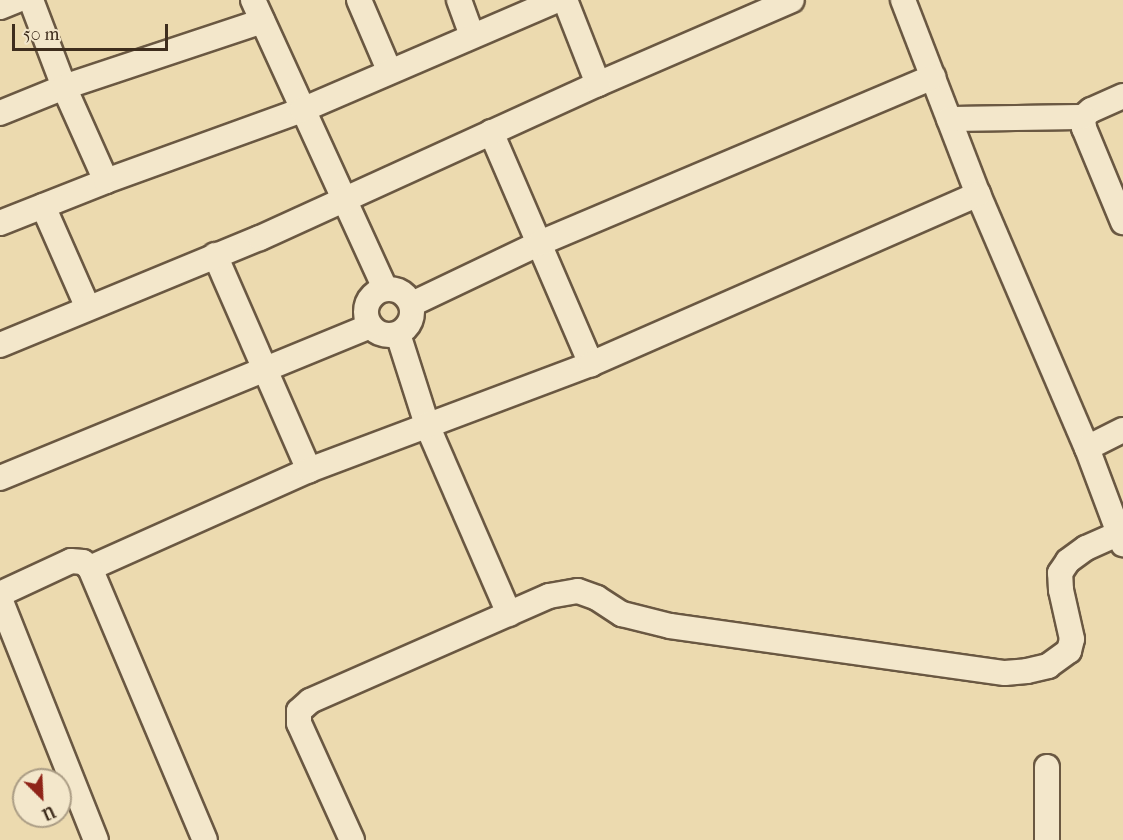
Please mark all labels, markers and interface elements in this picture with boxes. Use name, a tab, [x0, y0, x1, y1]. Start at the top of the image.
scale bar	[15, 12, 171, 50]
text: 50 m	[23, 24, 59, 45]
north arrow	[12, 768, 72, 828]
text: U	[39, 802, 58, 824]

